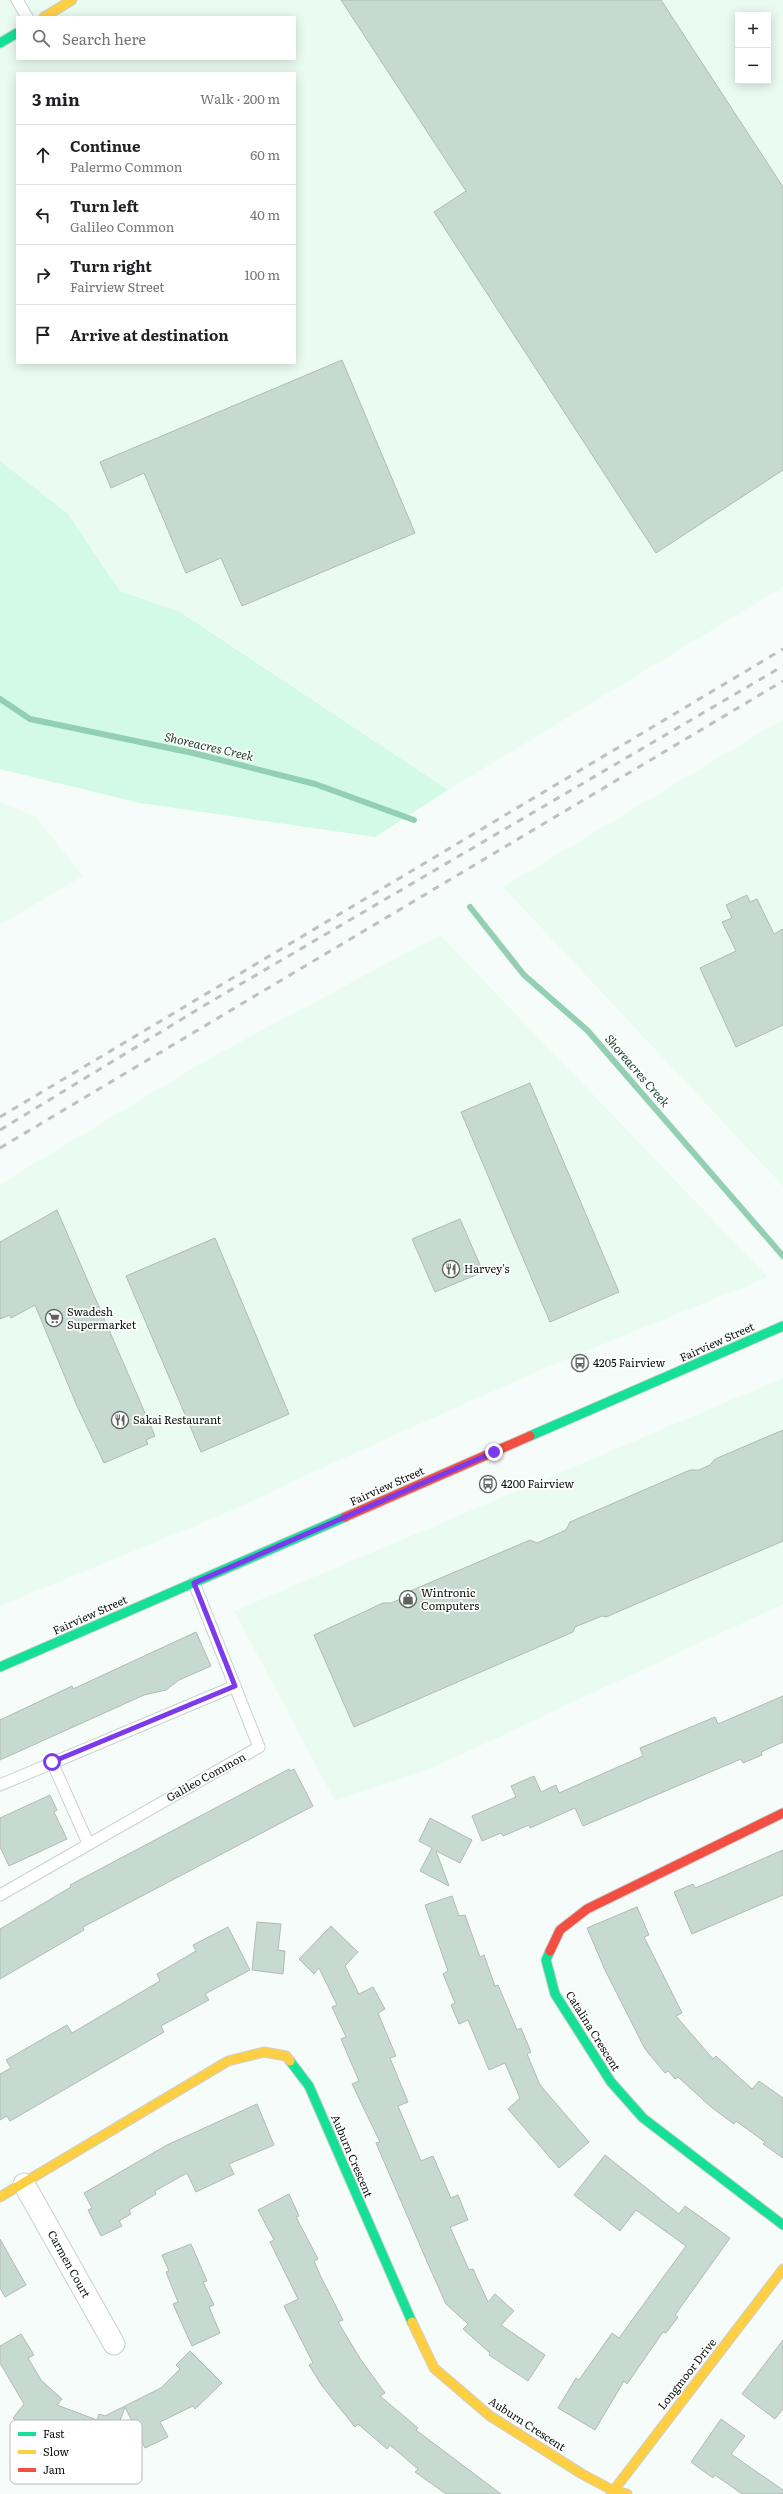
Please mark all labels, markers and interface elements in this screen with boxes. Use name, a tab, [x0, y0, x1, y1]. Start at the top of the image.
map controls	[735, 12, 771, 84]
button: +	[735, 12, 771, 48]
search box	[16, 16, 296, 60]
icon: search	[30, 27, 52, 49]
text: Search here	[62, 27, 146, 50]
button: −	[735, 48, 771, 84]
text: 3 min	[32, 86, 80, 111]
text: Walk · 200 m	[200, 89, 280, 108]
text: Continue	[70, 134, 140, 157]
icon: ahead	[32, 144, 54, 166]
text: 60 m	[250, 145, 280, 164]
text: Palermo Common	[70, 157, 182, 176]
text: Turn left	[70, 194, 139, 217]
icon: left	[32, 204, 54, 226]
text: 40 m	[250, 205, 280, 224]
text: Galileo Common	[70, 217, 174, 236]
text: Turn right	[70, 254, 152, 277]
icon: right	[32, 264, 54, 286]
text: 100 m	[244, 265, 280, 284]
text: Fairview Street	[70, 277, 165, 296]
text: Arrive at destination	[70, 323, 229, 346]
icon: arrive	[32, 324, 54, 346]
water label: Shoreacres Creek	[163, 727, 256, 765]
water label: Shoreacres Creek	[601, 1030, 675, 1111]
restaurant icon: Harvey's	[441, 1259, 461, 1279]
place label: Harvey's	[464, 1260, 510, 1276]
place label: Swadesh Supermarket	[67, 1303, 137, 1332]
supermarket icon: Swadesh Supermarket	[44, 1308, 64, 1328]
street label: Fairview Street	[677, 1317, 757, 1365]
bus stop icon: 4205 Fairview	[570, 1353, 590, 1373]
place label: 4205 Fairview	[593, 1354, 666, 1370]
restaurant icon: Sakai Restaurant	[110, 1410, 130, 1430]
place label: Sakai Restaurant	[133, 1411, 222, 1427]
route end	[485, 1443, 503, 1461]
street label: Fairview Street	[347, 1461, 427, 1509]
bus stop icon: 4200 Fairview	[478, 1474, 498, 1494]
place label: 4200 Fairview	[501, 1475, 574, 1491]
place label: Wintronic Computers	[421, 1584, 479, 1613]
shop icon: Wintronic Computers	[398, 1589, 418, 1609]
street label: Fairview Street	[50, 1590, 130, 1638]
street label: Galileo Common	[163, 1748, 248, 1805]
route start	[43, 1753, 61, 1771]
street label: Catalina Crescent	[563, 1987, 625, 2074]
street label: Auburn Crescent	[328, 2112, 378, 2200]
street label: Carmen Court	[45, 2227, 95, 2301]
street label: Longmoor Drive	[653, 2334, 719, 2412]
street label: Auburn Crescent	[486, 2392, 569, 2454]
legend	[10, 2420, 142, 2484]
text: Fast	[43, 2425, 65, 2441]
text: Slow	[43, 2443, 69, 2459]
text: Jam	[43, 2461, 66, 2477]

